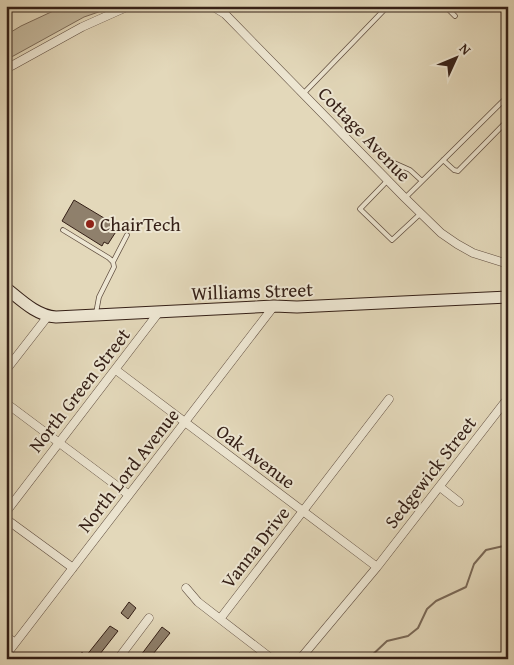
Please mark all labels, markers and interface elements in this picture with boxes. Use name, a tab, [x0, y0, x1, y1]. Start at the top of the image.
north arrow	[432, 32, 482, 82]
text: N	[455, 39, 476, 60]
street label: Cottage Avenue	[312, 80, 418, 188]
place label: ChairTech	[100, 210, 181, 238]
marker: ChairTech	[84, 218, 96, 230]
street label: Williams Street	[191, 275, 314, 307]
street label: North Green Street	[21, 322, 137, 458]
street label: North Lord Avenue	[71, 402, 186, 538]
street label: Sedgewick Street	[377, 410, 483, 534]
street label: Oak Avenue	[211, 417, 302, 495]
street label: Vanna Drive	[214, 500, 296, 594]

